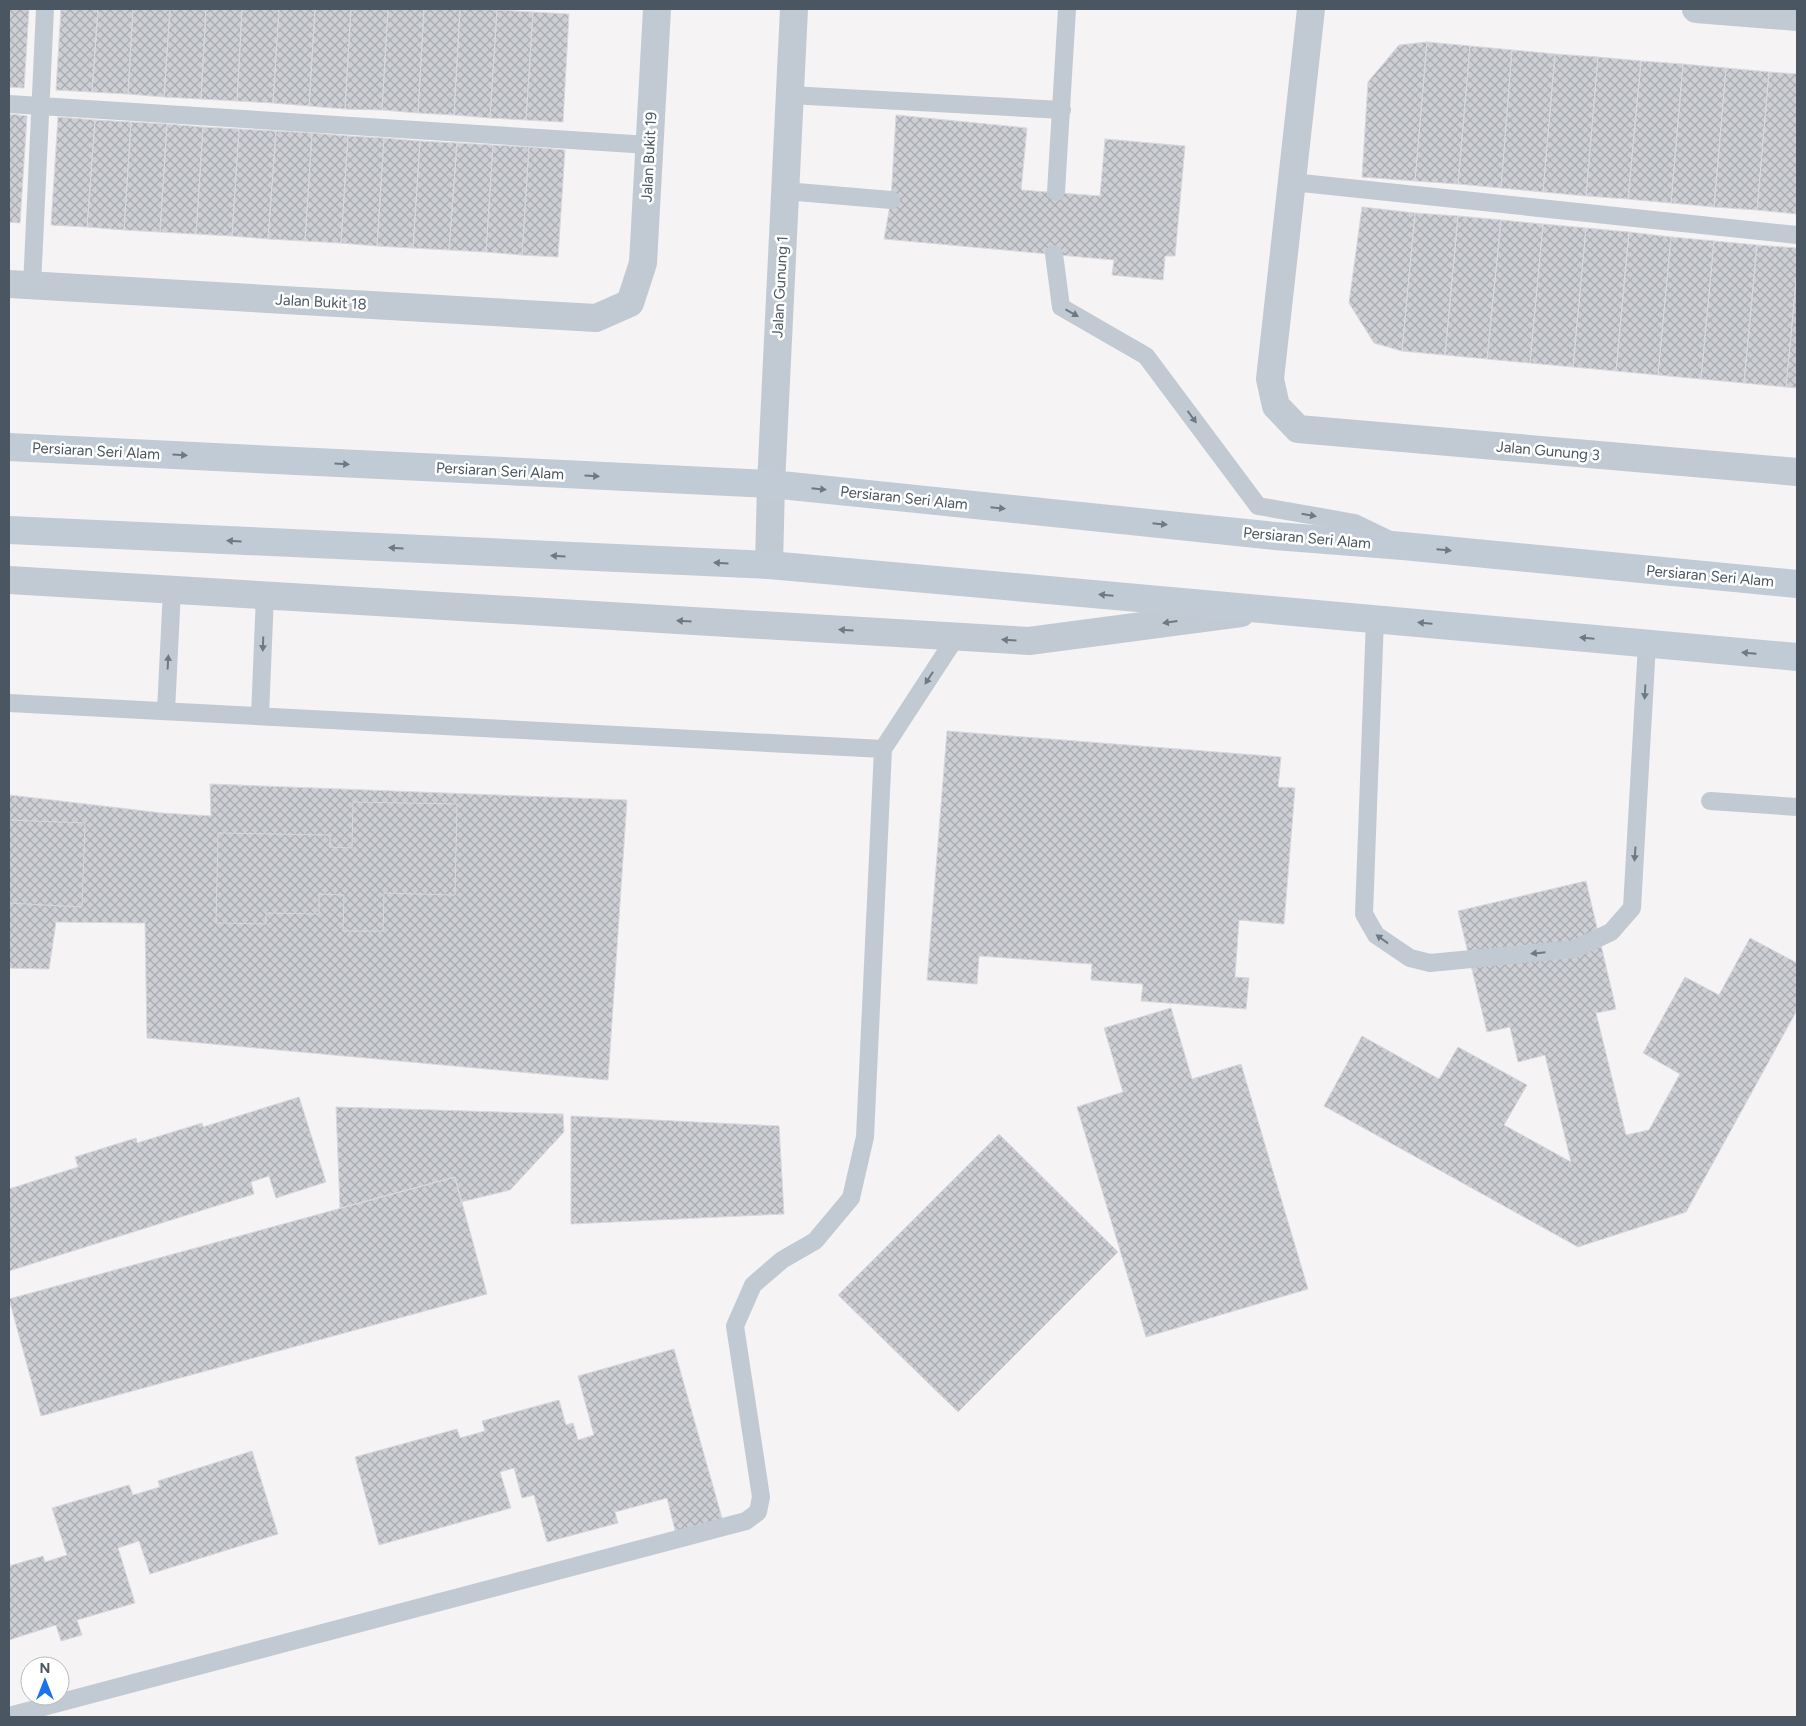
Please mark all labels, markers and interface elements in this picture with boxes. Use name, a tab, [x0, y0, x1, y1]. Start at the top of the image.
street label: Jalan Bukit 19	[638, 111, 660, 203]
street label: Jalan Gunung 1	[768, 236, 792, 338]
street label: Jalan Bukit 18	[275, 291, 367, 313]
one-way arrow	[1065, 309, 1078, 318]
one-way arrow	[1187, 410, 1197, 424]
street label: Jalan Gunung 3	[1495, 438, 1601, 464]
street label: Persiaran Seri Alam	[31, 439, 161, 463]
one-way arrow	[172, 452, 188, 460]
street label: Persiaran Seri Alam	[435, 459, 565, 483]
one-way arrow	[334, 460, 350, 468]
one-way arrow	[584, 472, 600, 480]
street label: Persiaran Seri Alam	[839, 482, 969, 514]
one-way arrow	[811, 485, 827, 493]
one-way arrow	[990, 504, 1006, 512]
one-way arrow	[1301, 512, 1317, 520]
one-way arrow	[1152, 520, 1168, 528]
street label: Persiaran Seri Alam	[1242, 523, 1372, 553]
one-way arrow	[225, 536, 241, 544]
one-way arrow	[388, 544, 404, 552]
one-way arrow	[1436, 546, 1452, 554]
one-way arrow	[550, 551, 566, 559]
one-way arrow	[712, 559, 728, 567]
street label: Persiaran Seri Alam	[1645, 561, 1775, 591]
one-way arrow	[1098, 590, 1114, 598]
one-way arrow	[676, 616, 692, 624]
one-way arrow	[1162, 618, 1178, 626]
one-way arrow	[1417, 619, 1433, 627]
one-way arrow	[838, 626, 854, 634]
one-way arrow	[1579, 634, 1595, 642]
one-way arrow	[1000, 635, 1016, 643]
one-way arrow	[259, 636, 267, 652]
one-way arrow	[1740, 649, 1756, 657]
one-way arrow	[164, 654, 172, 670]
one-way arrow	[924, 671, 934, 685]
one-way arrow	[1640, 685, 1648, 701]
one-way arrow	[1631, 847, 1639, 863]
one-way arrow	[1375, 934, 1389, 944]
one-way arrow	[1529, 949, 1545, 957]
north arrow	[20, 1656, 70, 1706]
text: N	[40, 1660, 50, 1677]

